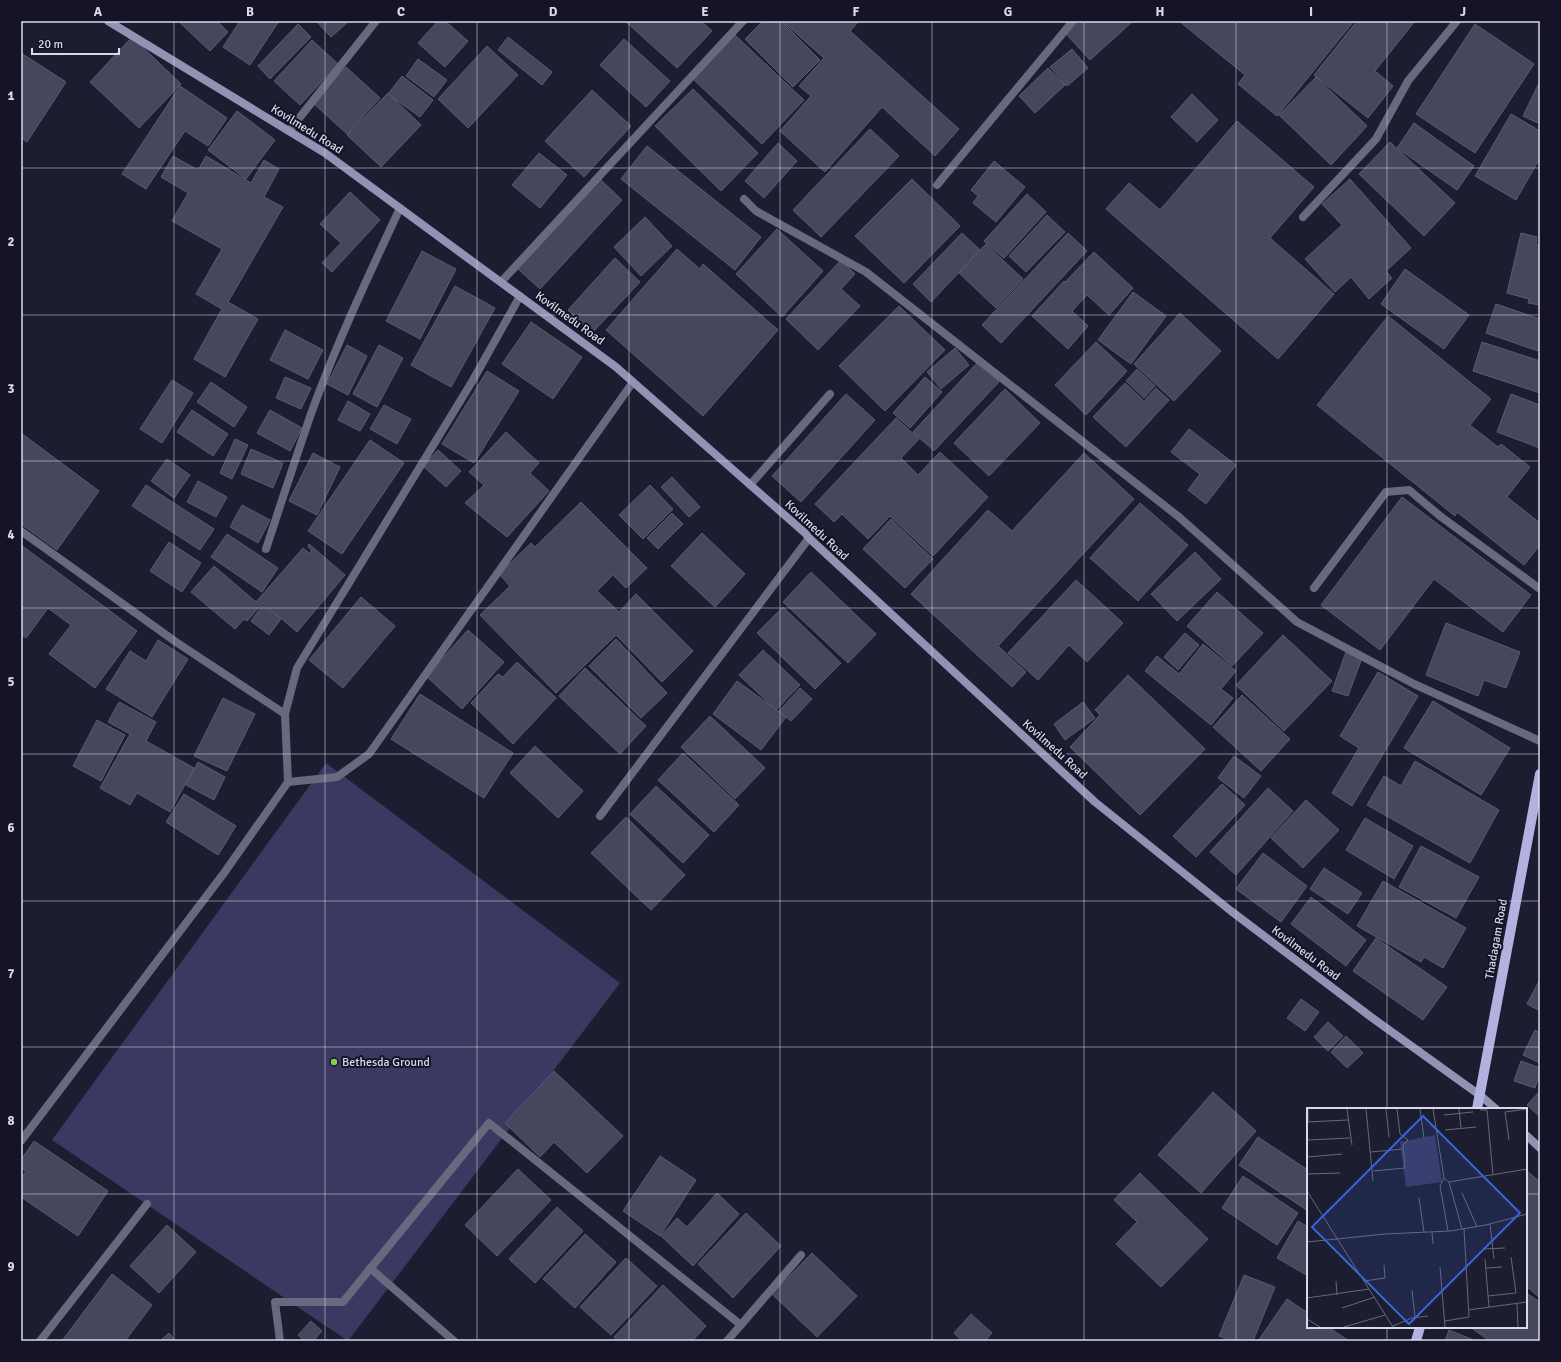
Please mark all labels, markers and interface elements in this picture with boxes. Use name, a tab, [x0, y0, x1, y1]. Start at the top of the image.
text: A	[94, 4, 103, 20]
text: B	[246, 4, 254, 20]
text: C	[397, 4, 405, 20]
text: D	[549, 4, 558, 20]
text: E	[701, 4, 709, 20]
text: F	[853, 4, 860, 20]
text: G	[1004, 4, 1012, 20]
text: H	[1156, 4, 1164, 20]
text: I	[1309, 4, 1313, 20]
text: J	[1460, 4, 1466, 20]
scale bar	[32, 30, 119, 56]
text: 20 m	[38, 37, 63, 52]
text: 1	[7, 88, 15, 104]
street label: Kovilmedu Road	[268, 101, 345, 158]
text: 2	[7, 234, 15, 250]
street label: Kovilmedu Road	[532, 288, 607, 349]
text: 3	[7, 381, 15, 397]
street label: Kovilmedu Road	[782, 497, 852, 564]
text: 4	[7, 527, 15, 543]
text: 5	[7, 674, 15, 690]
street label: Kovilmedu Road	[1019, 716, 1090, 782]
text: 6	[7, 820, 15, 836]
street label: Thadagam Road	[1482, 898, 1511, 980]
street label: Kovilmedu Road	[1268, 923, 1343, 984]
text: 7	[7, 966, 15, 982]
place label: Bethesda Ground	[342, 1055, 430, 1070]
marker: Bethesda Ground	[329, 1057, 339, 1067]
inset map	[1307, 1108, 1527, 1328]
text: 8	[7, 1113, 15, 1129]
text: 9	[7, 1259, 15, 1275]

